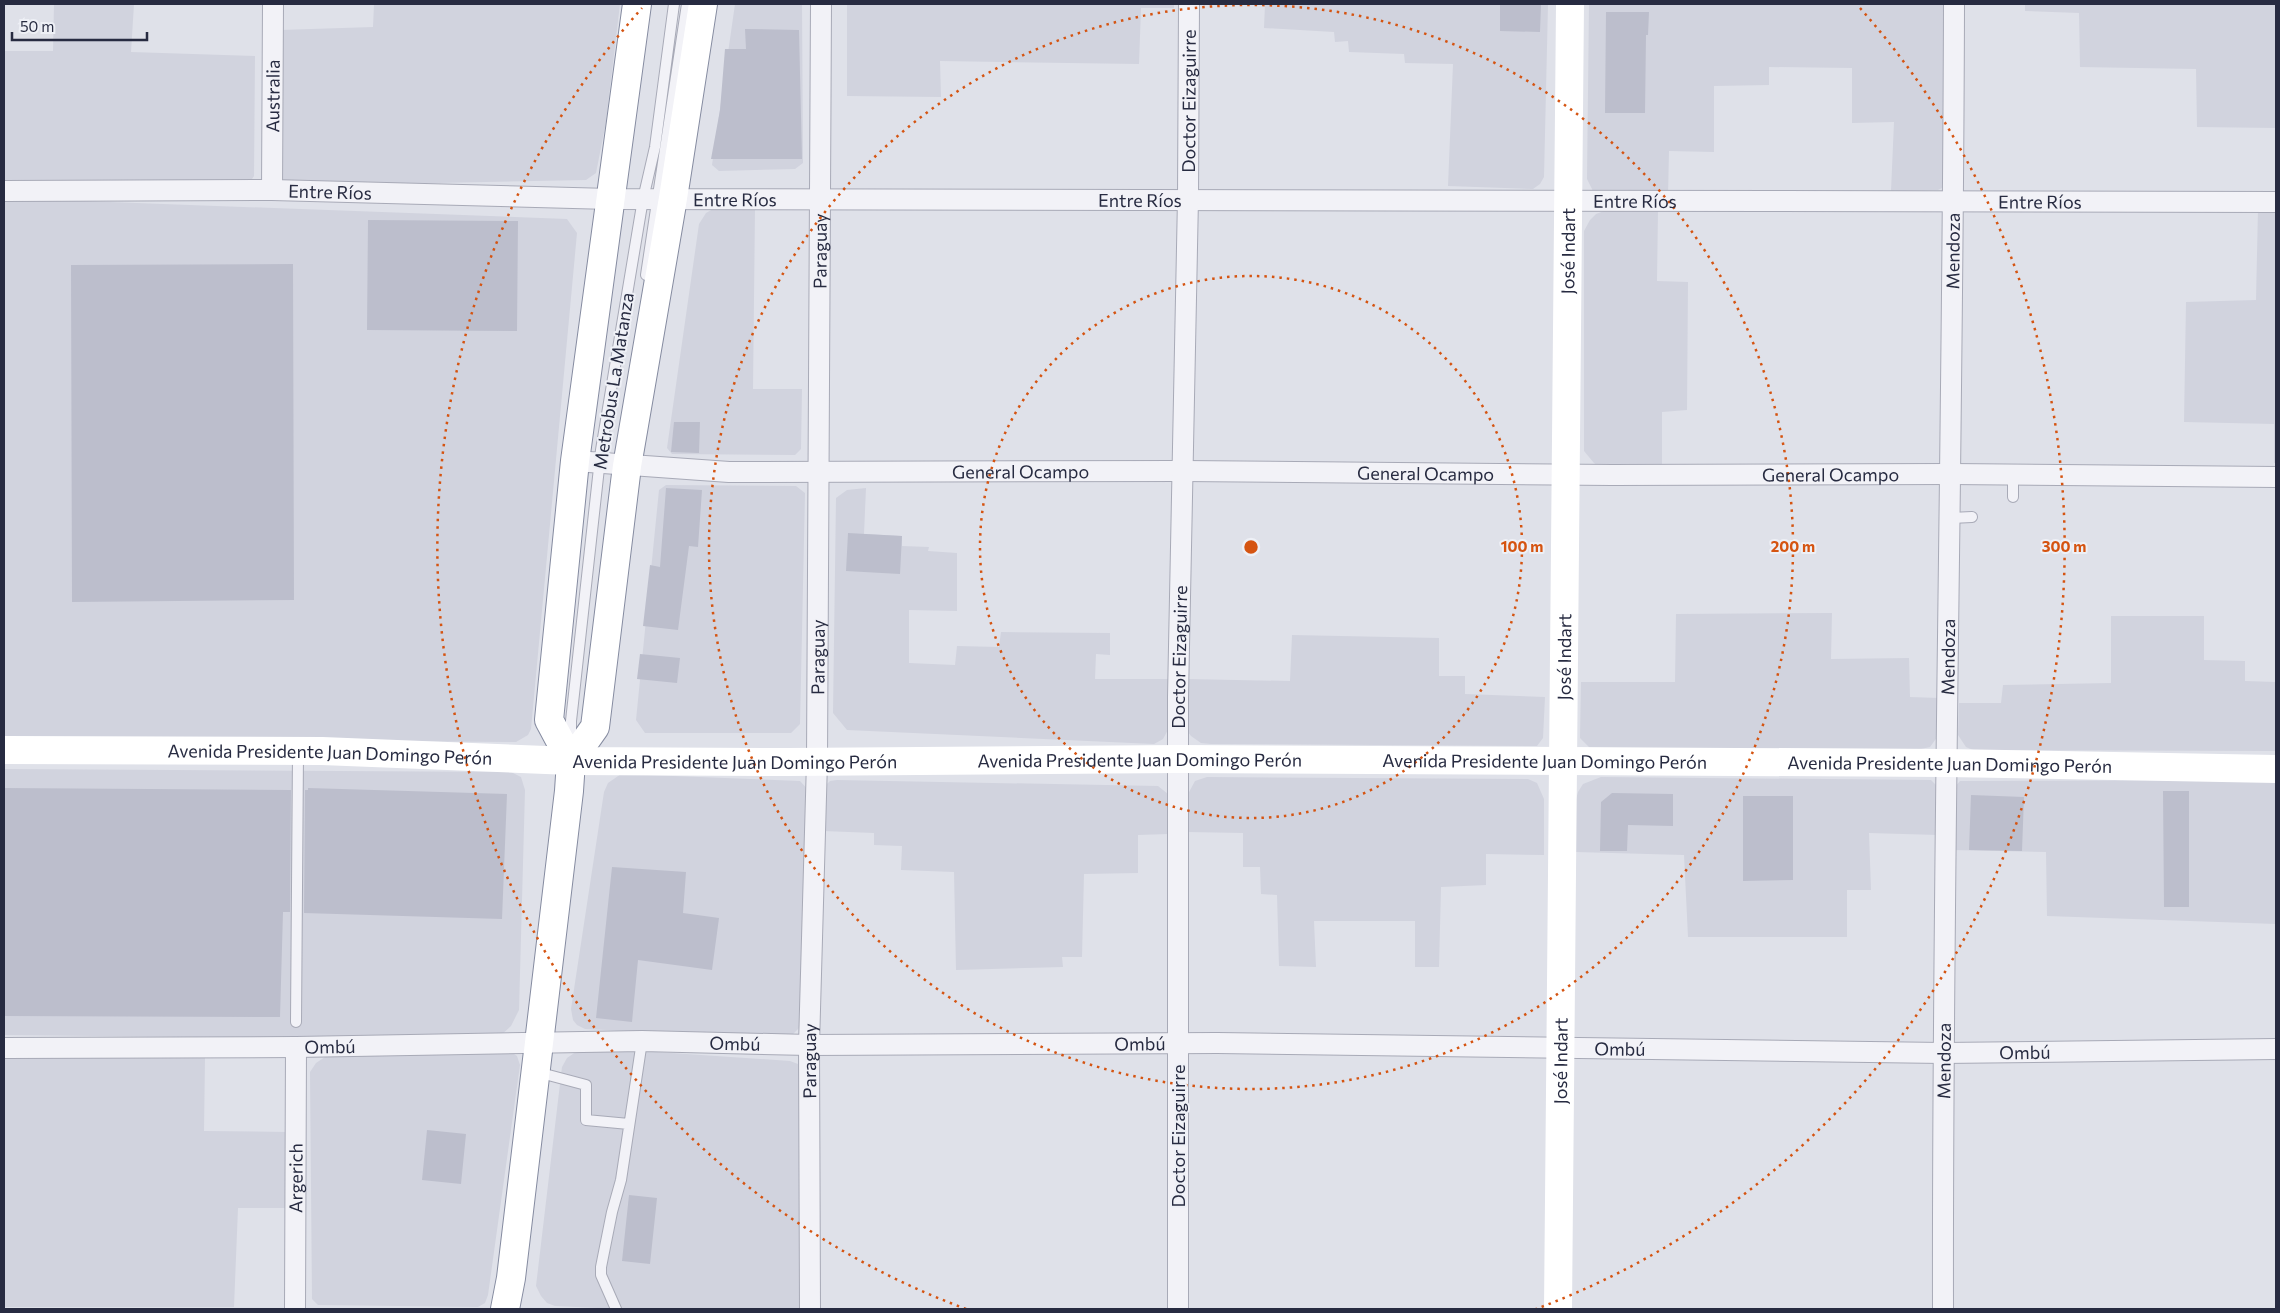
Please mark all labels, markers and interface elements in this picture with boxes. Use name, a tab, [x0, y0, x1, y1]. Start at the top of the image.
scale bar	[12, 10, 148, 42]
text: 50 m	[20, 17, 54, 35]
street label: Doctor Eizaguirre	[1177, 29, 1200, 173]
street label: Australia	[261, 59, 284, 133]
street label: Entre Ríos	[288, 179, 372, 204]
street label: Entre Ríos	[693, 188, 777, 210]
street label: Entre Ríos	[1098, 189, 1182, 211]
street label: Entre Ríos	[1593, 190, 1677, 212]
street label: Entre Ríos	[1998, 190, 2082, 213]
street label: José Indart	[1556, 208, 1579, 295]
street label: Paraguay	[808, 213, 831, 289]
street label: Mendoza	[1941, 213, 1964, 289]
street label: Metrobus La Matanza	[588, 291, 638, 471]
street label: General Ocampo	[952, 460, 1089, 483]
street label: General Ocampo	[1357, 462, 1494, 485]
street label: General Ocampo	[1762, 463, 1899, 486]
text: 100 m	[1501, 537, 1543, 555]
text: 200 m	[1771, 537, 1815, 555]
text: 300 m	[2042, 537, 2086, 555]
centre of rings	[1242, 538, 1260, 556]
street label: Doctor Eizaguirre	[1167, 585, 1191, 729]
street label: José Indart	[1553, 614, 1575, 701]
street label: Paraguay	[806, 619, 829, 695]
street label: Mendoza	[1936, 619, 1959, 695]
street label: Avenida Presidente Juan Domingo Perón	[168, 740, 493, 769]
street label: Avenida Presidente Juan Domingo Perón	[977, 748, 1302, 772]
street label: Avenida Presidente Juan Domingo Perón	[1382, 749, 1707, 773]
street label: Avenida Presidente Juan Domingo Perón	[572, 750, 897, 773]
street label: Avenida Presidente Juan Domingo Perón	[1787, 751, 2112, 777]
street label: José Indart	[1549, 1018, 1572, 1104]
street label: Paraguay	[798, 1023, 821, 1099]
street label: Mendoza	[1932, 1023, 1955, 1099]
street label: Ombú	[709, 1032, 761, 1055]
street label: Ombú	[1114, 1032, 1166, 1055]
street label: Ombú	[304, 1035, 356, 1058]
street label: Ombú	[1594, 1037, 1646, 1060]
street label: Ombú	[1999, 1041, 2051, 1063]
street label: Doctor Eizaguirre	[1167, 1064, 1189, 1208]
street label: Argerich	[284, 1143, 307, 1213]

